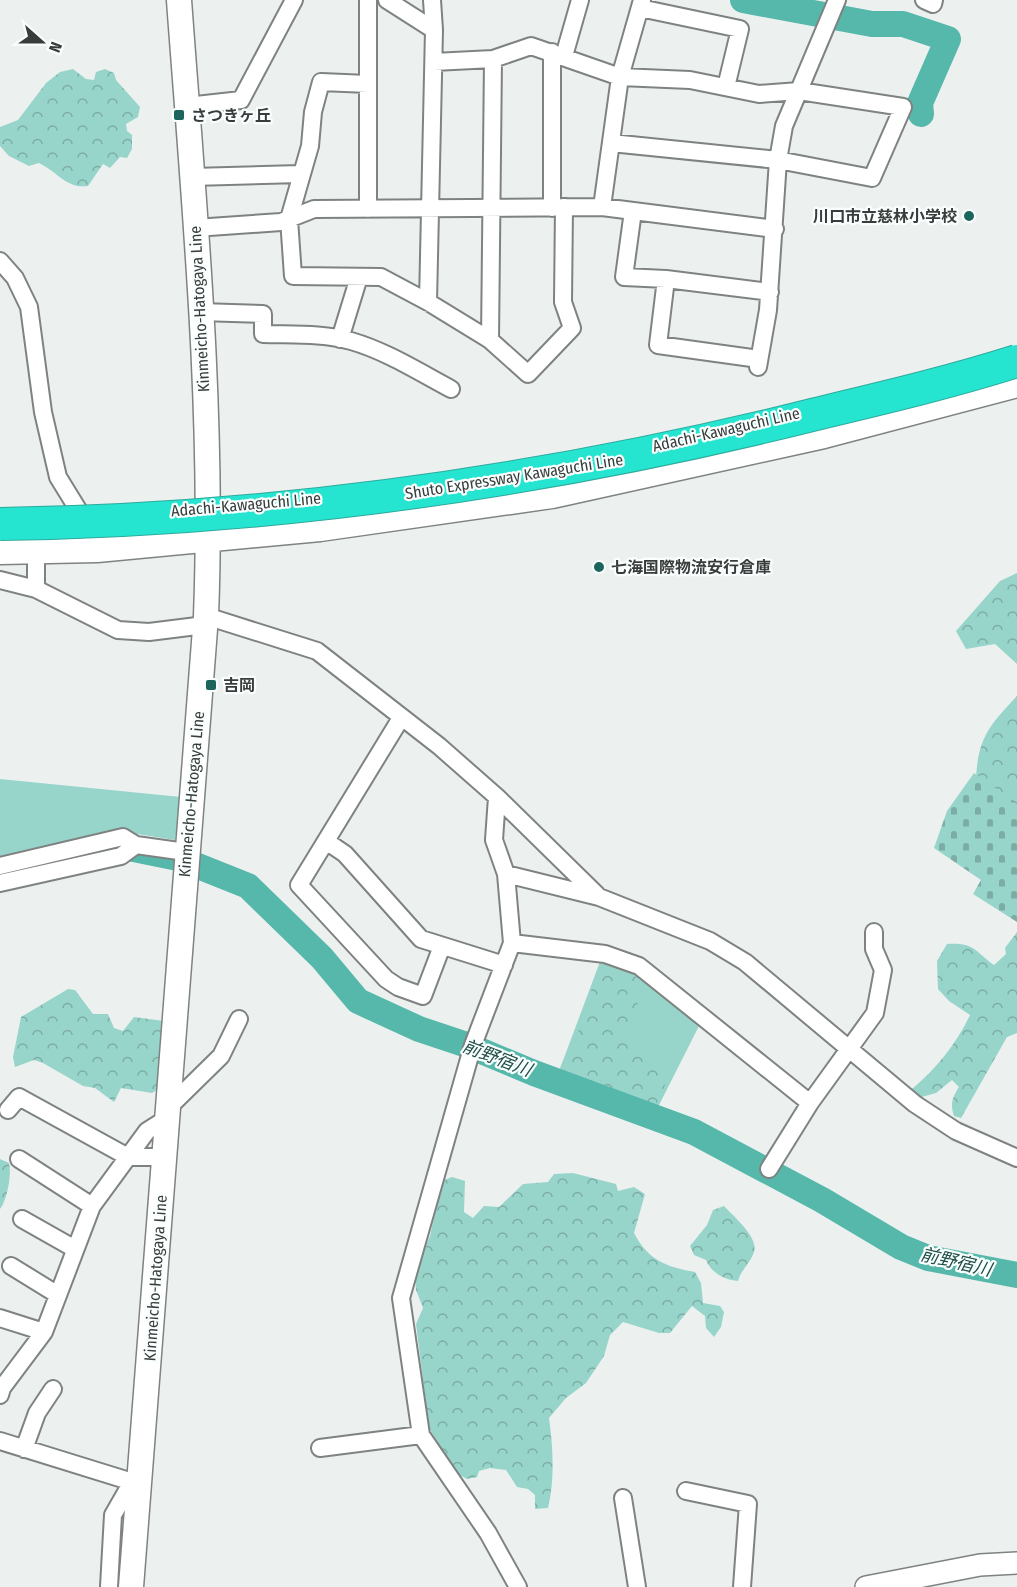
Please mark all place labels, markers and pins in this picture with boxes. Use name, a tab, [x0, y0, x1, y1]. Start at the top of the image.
place label: さつきヶ丘	[191, 106, 271, 125]
marker: さつきヶ丘	[172, 108, 186, 122]
place label: 川口市立慈林小学校	[813, 207, 957, 226]
marker: 川口市立慈林小学校	[962, 209, 976, 223]
place label: 七海国際物流安行倉庫	[611, 558, 771, 577]
marker: 七海国際物流安行倉庫	[592, 560, 606, 574]
place label: 吉岡	[223, 676, 255, 695]
marker: 吉岡	[204, 678, 218, 692]

